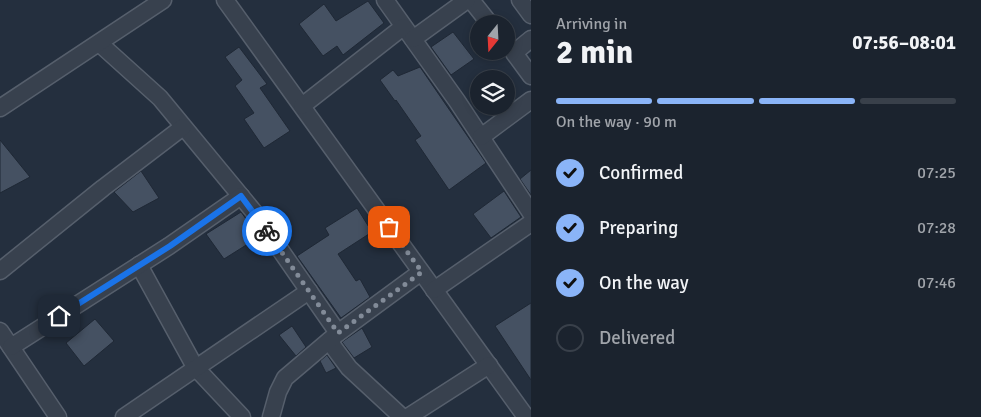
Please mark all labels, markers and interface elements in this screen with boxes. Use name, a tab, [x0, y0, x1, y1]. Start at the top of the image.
text: Arriving in	[556, 14, 627, 34]
north arrow	[470, 15, 515, 60]
map controls	[470, 15, 515, 115]
text: 07:56–08:01	[852, 31, 956, 55]
text: 2 min	[556, 33, 633, 72]
button: layers	[470, 70, 515, 115]
text: On the way · 90 m	[556, 112, 677, 132]
icon: check	[556, 159, 584, 187]
text: Confirmed	[599, 161, 683, 185]
text: 07:25	[917, 163, 956, 183]
courier	[242, 206, 292, 256]
pin	[368, 206, 410, 248]
icon: bag	[375, 213, 403, 241]
icon: check	[556, 214, 584, 242]
text: Preparing	[599, 216, 678, 240]
icon: bike	[253, 217, 281, 245]
text: 07:28	[917, 218, 956, 238]
icon: check	[556, 269, 584, 297]
text: On the way	[599, 271, 689, 295]
text: 07:46	[917, 273, 956, 293]
pin	[38, 295, 80, 337]
icon: home	[45, 302, 73, 330]
text: Delivered	[599, 326, 675, 350]

